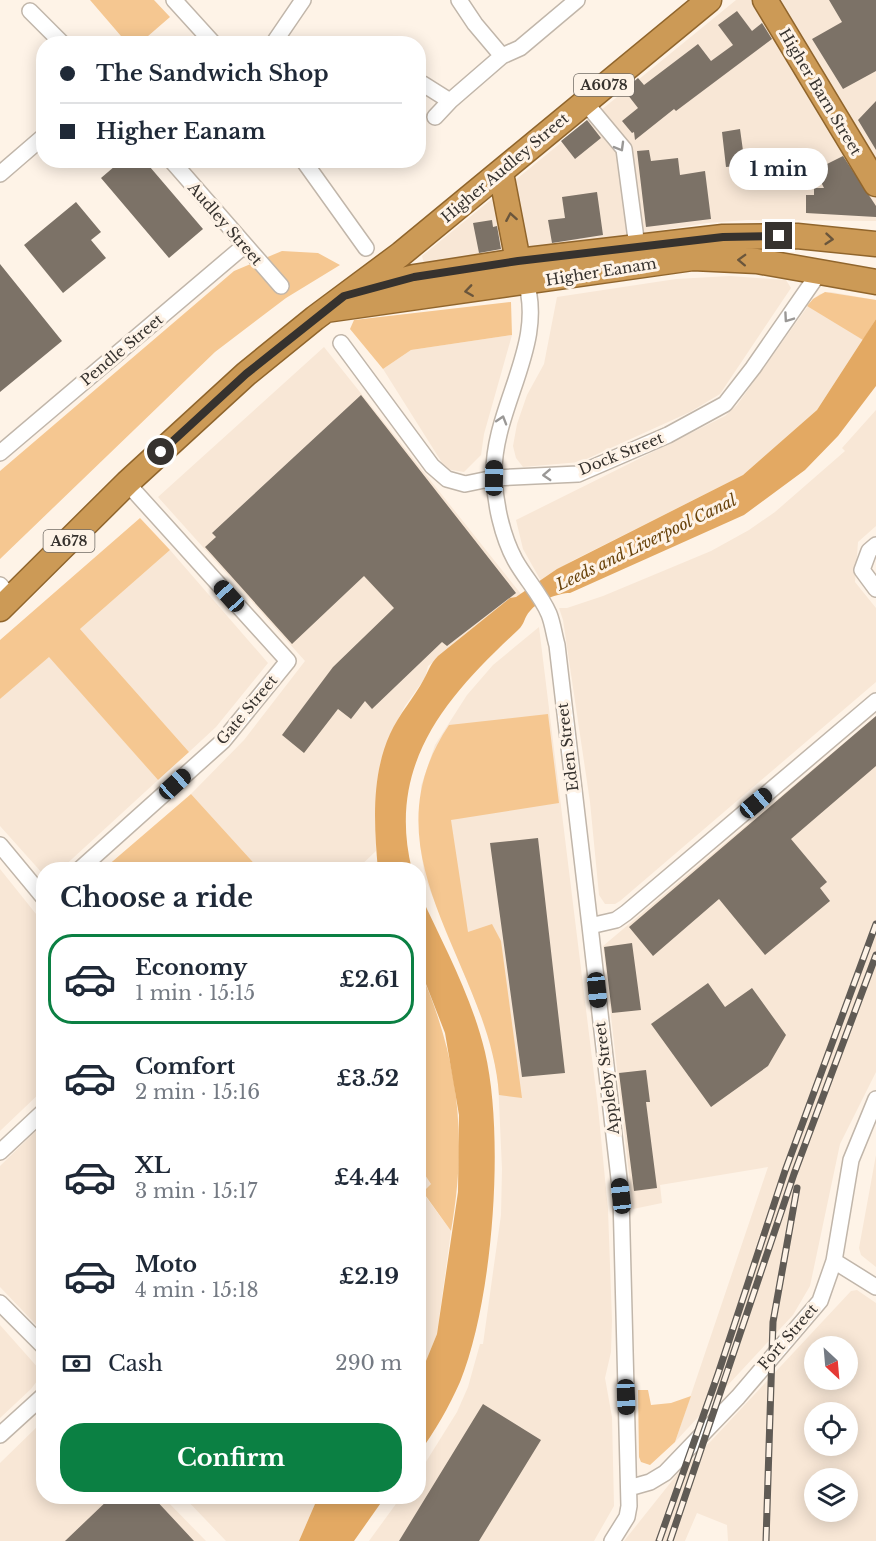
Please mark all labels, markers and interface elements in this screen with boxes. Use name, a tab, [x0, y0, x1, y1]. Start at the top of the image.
street label: Higher Barn Street	[775, 25, 866, 159]
text: The Sandwich Shop	[96, 60, 329, 87]
road number: A6078	[574, 74, 634, 96]
street label: Higher Audley Street	[437, 108, 573, 227]
text: Higher Eanam	[96, 118, 266, 145]
one-way arrow	[612, 141, 624, 151]
callout: 1 min	[730, 149, 828, 191]
text: 1 min	[750, 157, 807, 181]
street label: Audley Street	[184, 178, 267, 269]
one-way arrow	[505, 212, 518, 222]
route end	[765, 222, 792, 249]
one-way arrow	[824, 232, 833, 245]
street label: Higher Eanam	[544, 253, 658, 290]
one-way arrow	[738, 254, 747, 267]
one-way arrow	[464, 285, 473, 297]
street label: Pendle Street	[77, 309, 167, 390]
one-way arrow	[784, 312, 795, 323]
one-way arrow	[495, 415, 507, 426]
street label: Dock Street	[576, 428, 666, 479]
route start	[147, 438, 174, 465]
car	[485, 460, 503, 496]
one-way arrow	[543, 469, 552, 482]
water label: Leeds and Liverpool Canal	[552, 489, 740, 595]
road number: A678	[44, 530, 94, 552]
car	[210, 577, 248, 615]
street label: Gate Street	[212, 671, 281, 748]
street label: Eden Street	[553, 701, 582, 793]
car	[156, 765, 194, 803]
car	[736, 785, 776, 821]
text: Choose a ride	[60, 881, 253, 914]
icon: car	[63, 952, 117, 1006]
text: Economy	[135, 954, 247, 981]
text: £2.61	[339, 966, 399, 993]
car	[586, 971, 608, 1009]
text: 1 min · 15:15	[135, 981, 255, 1005]
street label: Appleby Street	[590, 1020, 623, 1137]
icon: car	[63, 1051, 117, 1105]
text: Comfort	[135, 1053, 235, 1080]
text: £3.52	[336, 1065, 399, 1092]
text: 2 min · 15:16	[135, 1080, 260, 1104]
icon: car	[63, 1150, 117, 1204]
text: XL	[135, 1152, 170, 1179]
text: £4.44	[334, 1164, 399, 1191]
car	[610, 1177, 632, 1215]
text: 3 min · 15:17	[135, 1179, 257, 1203]
icon: car	[63, 1249, 117, 1303]
text: Moto	[135, 1251, 197, 1278]
text: £2.19	[339, 1263, 399, 1290]
text: 4 min · 15:18	[135, 1278, 259, 1302]
street label: Fort Street	[754, 1299, 822, 1374]
north arrow	[804, 1336, 858, 1390]
map controls	[804, 1336, 858, 1522]
icon: cash	[60, 1347, 93, 1380]
text: Cash	[108, 1350, 163, 1377]
text: 290 m	[335, 1351, 402, 1375]
car	[616, 1379, 636, 1415]
button: locate	[804, 1402, 858, 1456]
button: Confirm	[60, 1423, 402, 1492]
button: layers	[804, 1468, 858, 1522]

